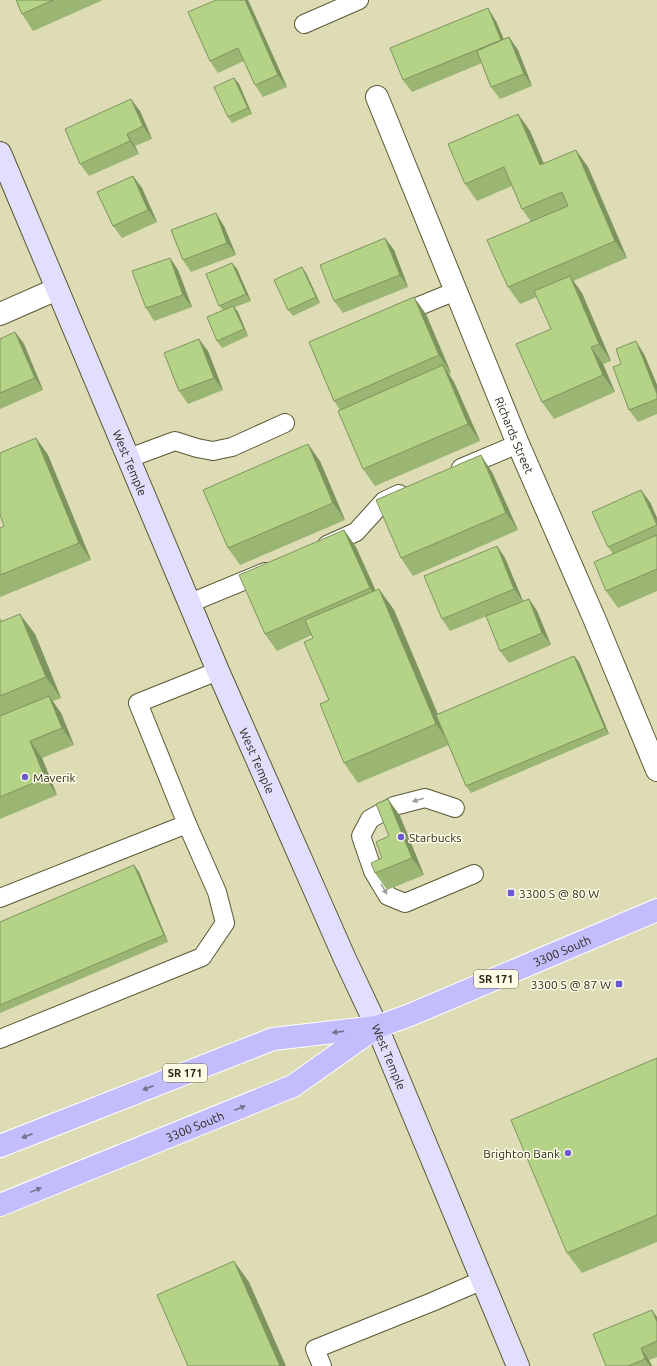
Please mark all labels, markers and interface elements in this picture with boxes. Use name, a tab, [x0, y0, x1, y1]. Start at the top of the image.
street label: Richards Street	[493, 395, 537, 476]
street label: West Temple	[111, 428, 150, 498]
street label: West Temple	[237, 726, 278, 795]
place label: Maverik	[33, 771, 76, 784]
marker: Maverik	[20, 772, 30, 782]
one-way arrow	[412, 797, 424, 803]
place label: Starbucks	[409, 831, 461, 844]
marker: Starbucks	[396, 832, 406, 842]
one-way arrow	[381, 883, 387, 895]
place label: 3300 S @ 80 W	[519, 887, 599, 900]
marker: 3300 S @ 80 W	[506, 888, 516, 898]
street label: 3300 South	[531, 932, 593, 968]
road number: SR 171	[474, 970, 518, 988]
place label: 3300 S @ 87 W	[531, 978, 611, 991]
marker: 3300 S @ 87 W	[614, 979, 624, 989]
street label: West Temple	[370, 1022, 409, 1092]
one-way arrow	[332, 1028, 344, 1035]
road number: SR 171	[163, 1064, 207, 1082]
one-way arrow	[142, 1085, 153, 1091]
one-way arrow	[234, 1104, 246, 1110]
street label: 3300 South	[164, 1108, 226, 1144]
one-way arrow	[20, 1133, 32, 1139]
place label: Brighton Bank	[483, 1147, 560, 1160]
marker: Brighton Bank	[563, 1148, 573, 1158]
one-way arrow	[31, 1187, 42, 1193]

